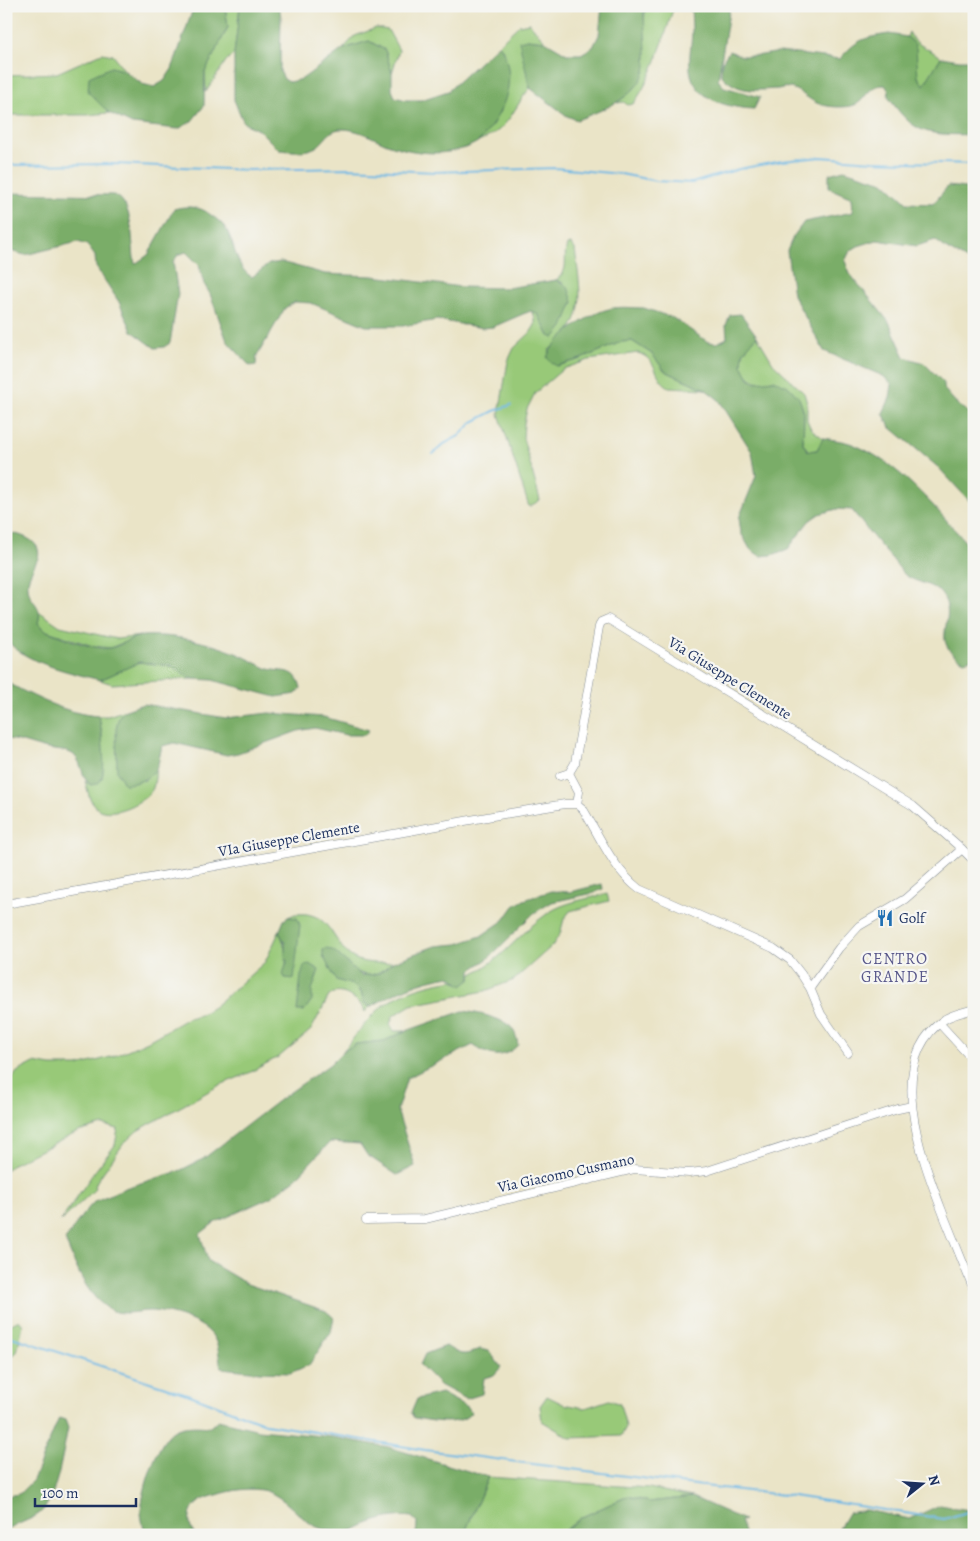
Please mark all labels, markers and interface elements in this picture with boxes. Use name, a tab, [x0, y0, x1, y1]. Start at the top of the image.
street label: Via Giuseppe Clemente	[664, 631, 796, 724]
street label: VIa Giuseppe Clemente	[216, 817, 362, 861]
restaurant icon: Golf	[875, 908, 895, 928]
place label: Golf	[899, 908, 927, 928]
district label: CENTRO GRANDE	[861, 948, 929, 988]
street label: Via Giacomo Cusmano	[495, 1149, 636, 1197]
north arrow	[898, 1458, 948, 1508]
text: N	[923, 1473, 945, 1488]
scale bar	[35, 1476, 136, 1508]
text: 100 m	[42, 1483, 79, 1503]

